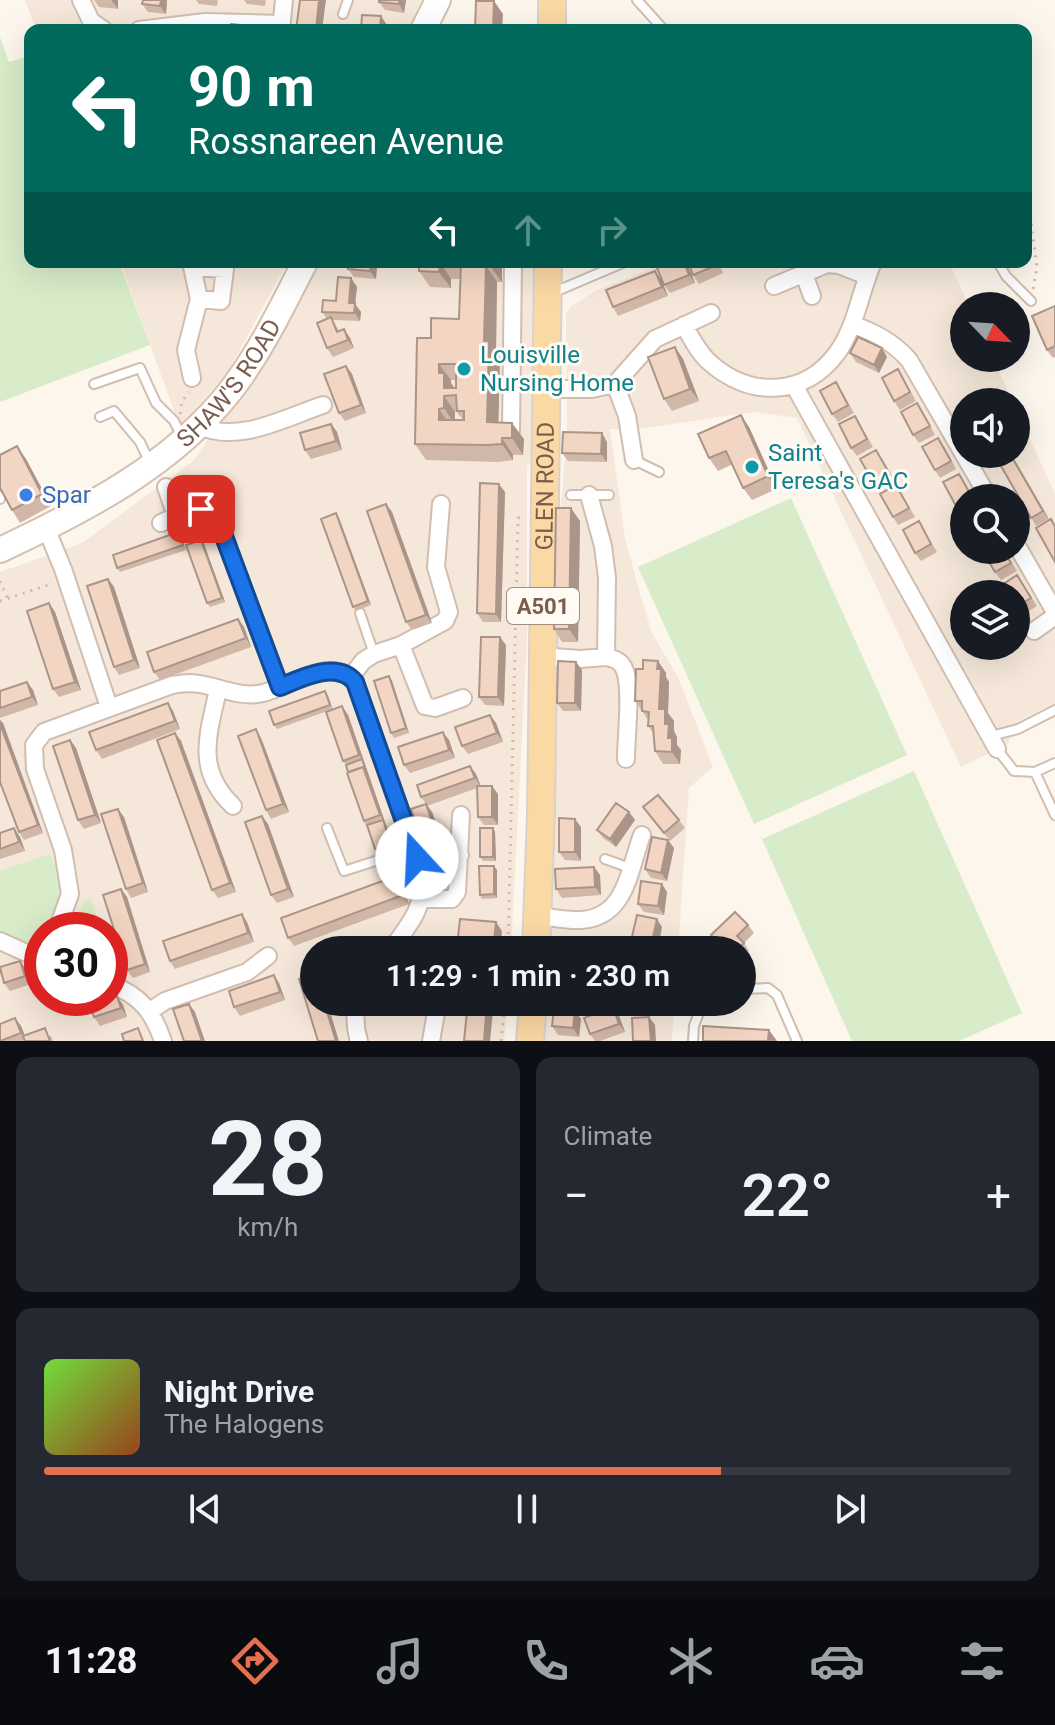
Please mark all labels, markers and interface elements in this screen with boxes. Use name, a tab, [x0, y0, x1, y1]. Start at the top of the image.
text: 90 m	[188, 54, 315, 120]
icon: left	[56, 56, 160, 160]
text: Rossnareen Avenue	[188, 121, 504, 163]
icon: left	[422, 208, 466, 252]
icon: ahead	[506, 208, 550, 252]
icon: right	[590, 208, 634, 252]
north arrow	[950, 292, 1030, 372]
map controls	[950, 292, 1030, 660]
street label: SHAW'S ROAD	[171, 314, 287, 453]
place label: Louisville Nursing Home	[480, 341, 634, 397]
marker: Louisville Nursing Home	[455, 360, 473, 378]
button: sound	[950, 388, 1030, 468]
street label: GLEN ROAD	[530, 422, 560, 551]
place label: Saint Teresa's GAC	[768, 439, 908, 495]
marker: Saint Teresa's GAC	[743, 458, 761, 476]
pin	[167, 475, 235, 543]
place label: Spar	[42, 481, 91, 509]
button: search	[950, 484, 1030, 564]
marker: Spar	[17, 486, 35, 504]
icon: arrive	[179, 487, 223, 531]
button: layers	[950, 580, 1030, 660]
road number: A501	[507, 588, 579, 624]
position arrow	[375, 816, 459, 900]
speed limit sign: 30	[24, 912, 128, 1016]
text: 11:29 · 1 min · 230 m	[386, 958, 670, 993]
text: 28	[208, 1099, 327, 1220]
text: Climate	[564, 1121, 652, 1151]
text: 22°	[741, 1160, 833, 1231]
text: −	[564, 1170, 589, 1222]
text: +	[986, 1170, 1011, 1222]
text: km/h	[237, 1212, 298, 1242]
text: Night Drive	[164, 1374, 314, 1409]
text: The Halogens	[164, 1409, 324, 1439]
icon: previous	[183, 1487, 227, 1531]
icon: pause	[505, 1487, 549, 1531]
icon: next	[828, 1487, 872, 1531]
icon: directions	[227, 1633, 283, 1689]
icon: music	[372, 1633, 428, 1689]
icon: phone	[518, 1633, 574, 1689]
icon: climate	[663, 1633, 719, 1689]
icon: car	[809, 1633, 865, 1689]
icon: filters	[954, 1633, 1010, 1689]
text: 11:28	[45, 1640, 137, 1682]

